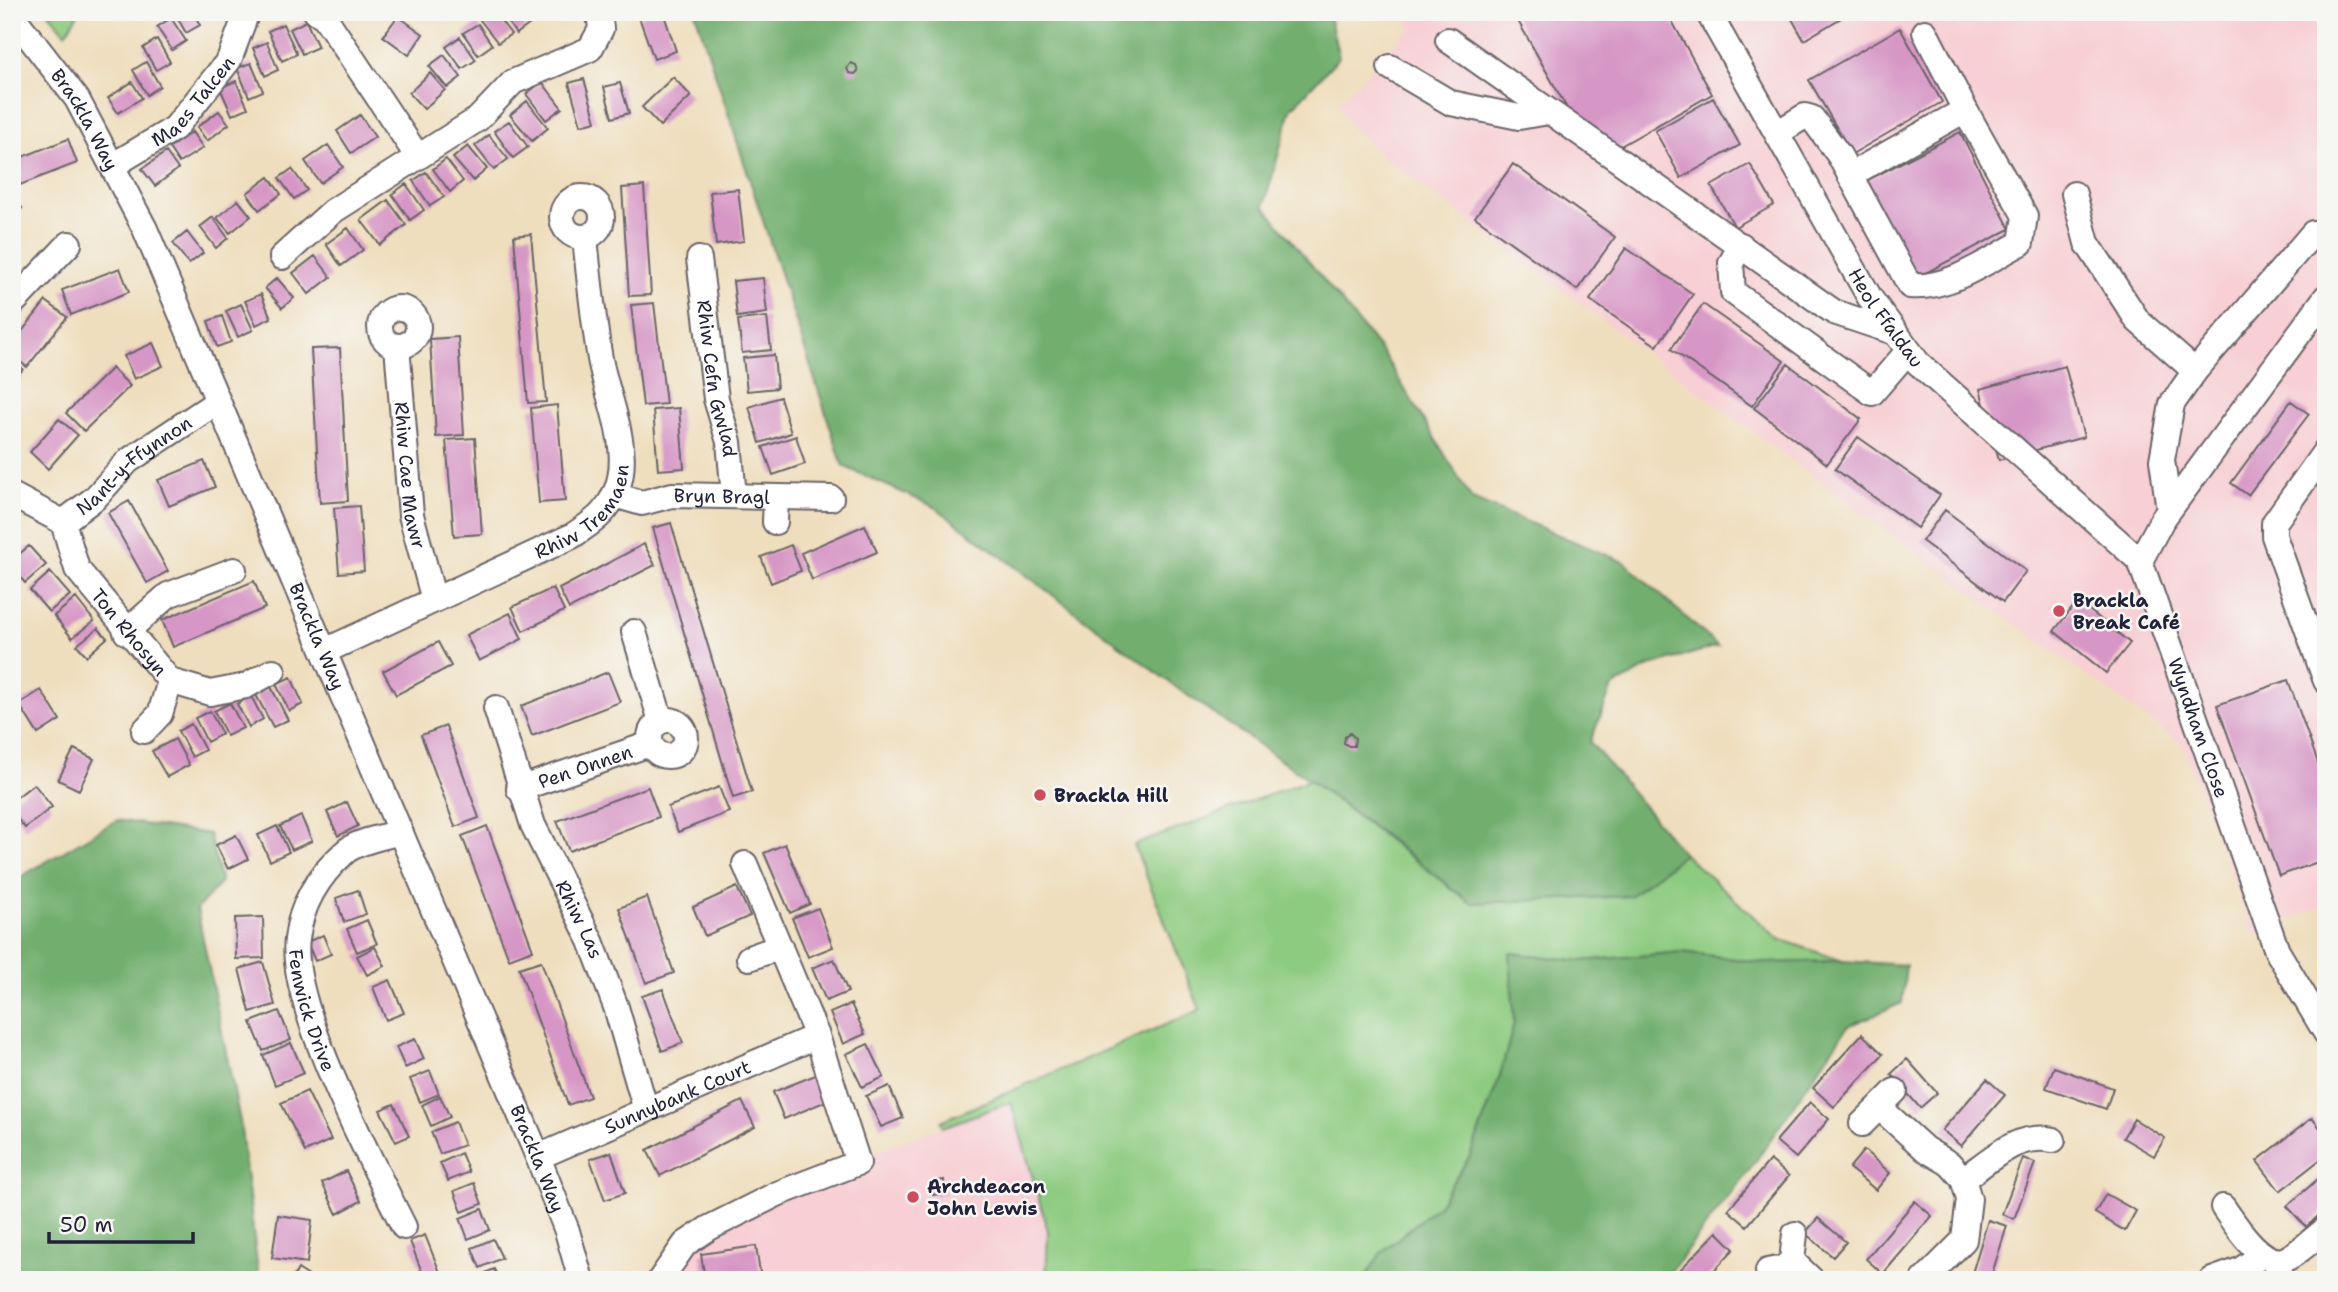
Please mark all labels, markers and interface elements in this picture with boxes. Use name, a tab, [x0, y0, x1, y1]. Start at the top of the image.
street label: Maes Talcen	[146, 51, 240, 152]
street label: Brackla Way	[45, 63, 125, 175]
street label: Heol Ffaldau	[1843, 264, 1929, 372]
street label: Rhiw Cefn Gwlad	[692, 298, 743, 458]
street label: Rhiw Cae Mawr	[389, 401, 432, 552]
street label: Nant-y-Ffynnon	[71, 410, 197, 521]
street label: Rhiw Tremaen	[530, 463, 634, 564]
street label: Bryn Bragl	[673, 483, 770, 509]
street label: Brackla Way	[284, 579, 351, 694]
street label: Ton Rhosyn	[86, 583, 173, 681]
place label: Brackla Break Café	[2073, 588, 2180, 635]
marker: Brackla Break Café	[2051, 603, 2067, 619]
street label: Wyndham Close	[2162, 654, 2235, 801]
street label: Pen Onnen	[535, 739, 636, 794]
place label: Brackla Hill	[1054, 783, 1169, 808]
marker: Brackla Hill	[1032, 787, 1048, 803]
street label: Rhiw Las	[550, 876, 609, 962]
street label: Fenwick Drive	[284, 948, 341, 1075]
street label: Sunnybank Court	[600, 1054, 755, 1139]
street label: Brackla Way	[505, 1101, 571, 1216]
place label: Archdeacon John Lewis	[927, 1174, 1046, 1221]
marker: Archdeacon John Lewis	[905, 1189, 921, 1205]
scale bar	[49, 1201, 192, 1245]
text: 50 m	[60, 1211, 113, 1239]

